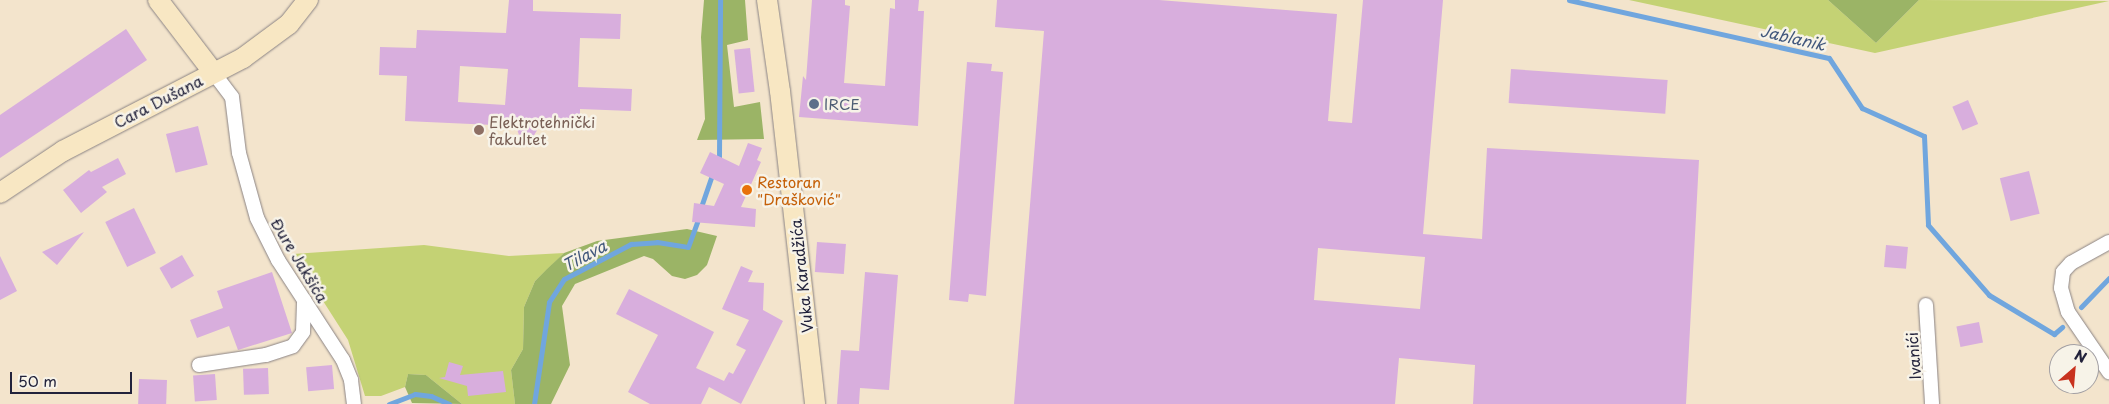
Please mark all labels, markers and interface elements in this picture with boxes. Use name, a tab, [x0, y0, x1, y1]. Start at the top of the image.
water label: Jablanik	[1759, 20, 1827, 54]
street label: Cara Dušana	[111, 71, 205, 131]
place label: IRCE	[824, 95, 860, 113]
marker: IRCE	[808, 98, 820, 110]
place label: Elektrotehnički fakultet	[489, 112, 595, 147]
marker: Elektrotehnički fakultet	[473, 124, 485, 136]
place label: Restoran "Drašković"	[757, 172, 841, 207]
marker: Restoran "Drašković"	[741, 184, 753, 196]
street label: Đure Jakšića	[268, 214, 332, 306]
street label: Vuka Karadžića	[786, 219, 816, 333]
water label: Tilava	[559, 236, 609, 274]
street label: Ivanići	[1902, 332, 1924, 380]
north arrow	[2049, 344, 2099, 394]
text: N	[2071, 344, 2090, 368]
scale bar	[12, 362, 135, 394]
text: 50 m	[18, 369, 57, 392]

